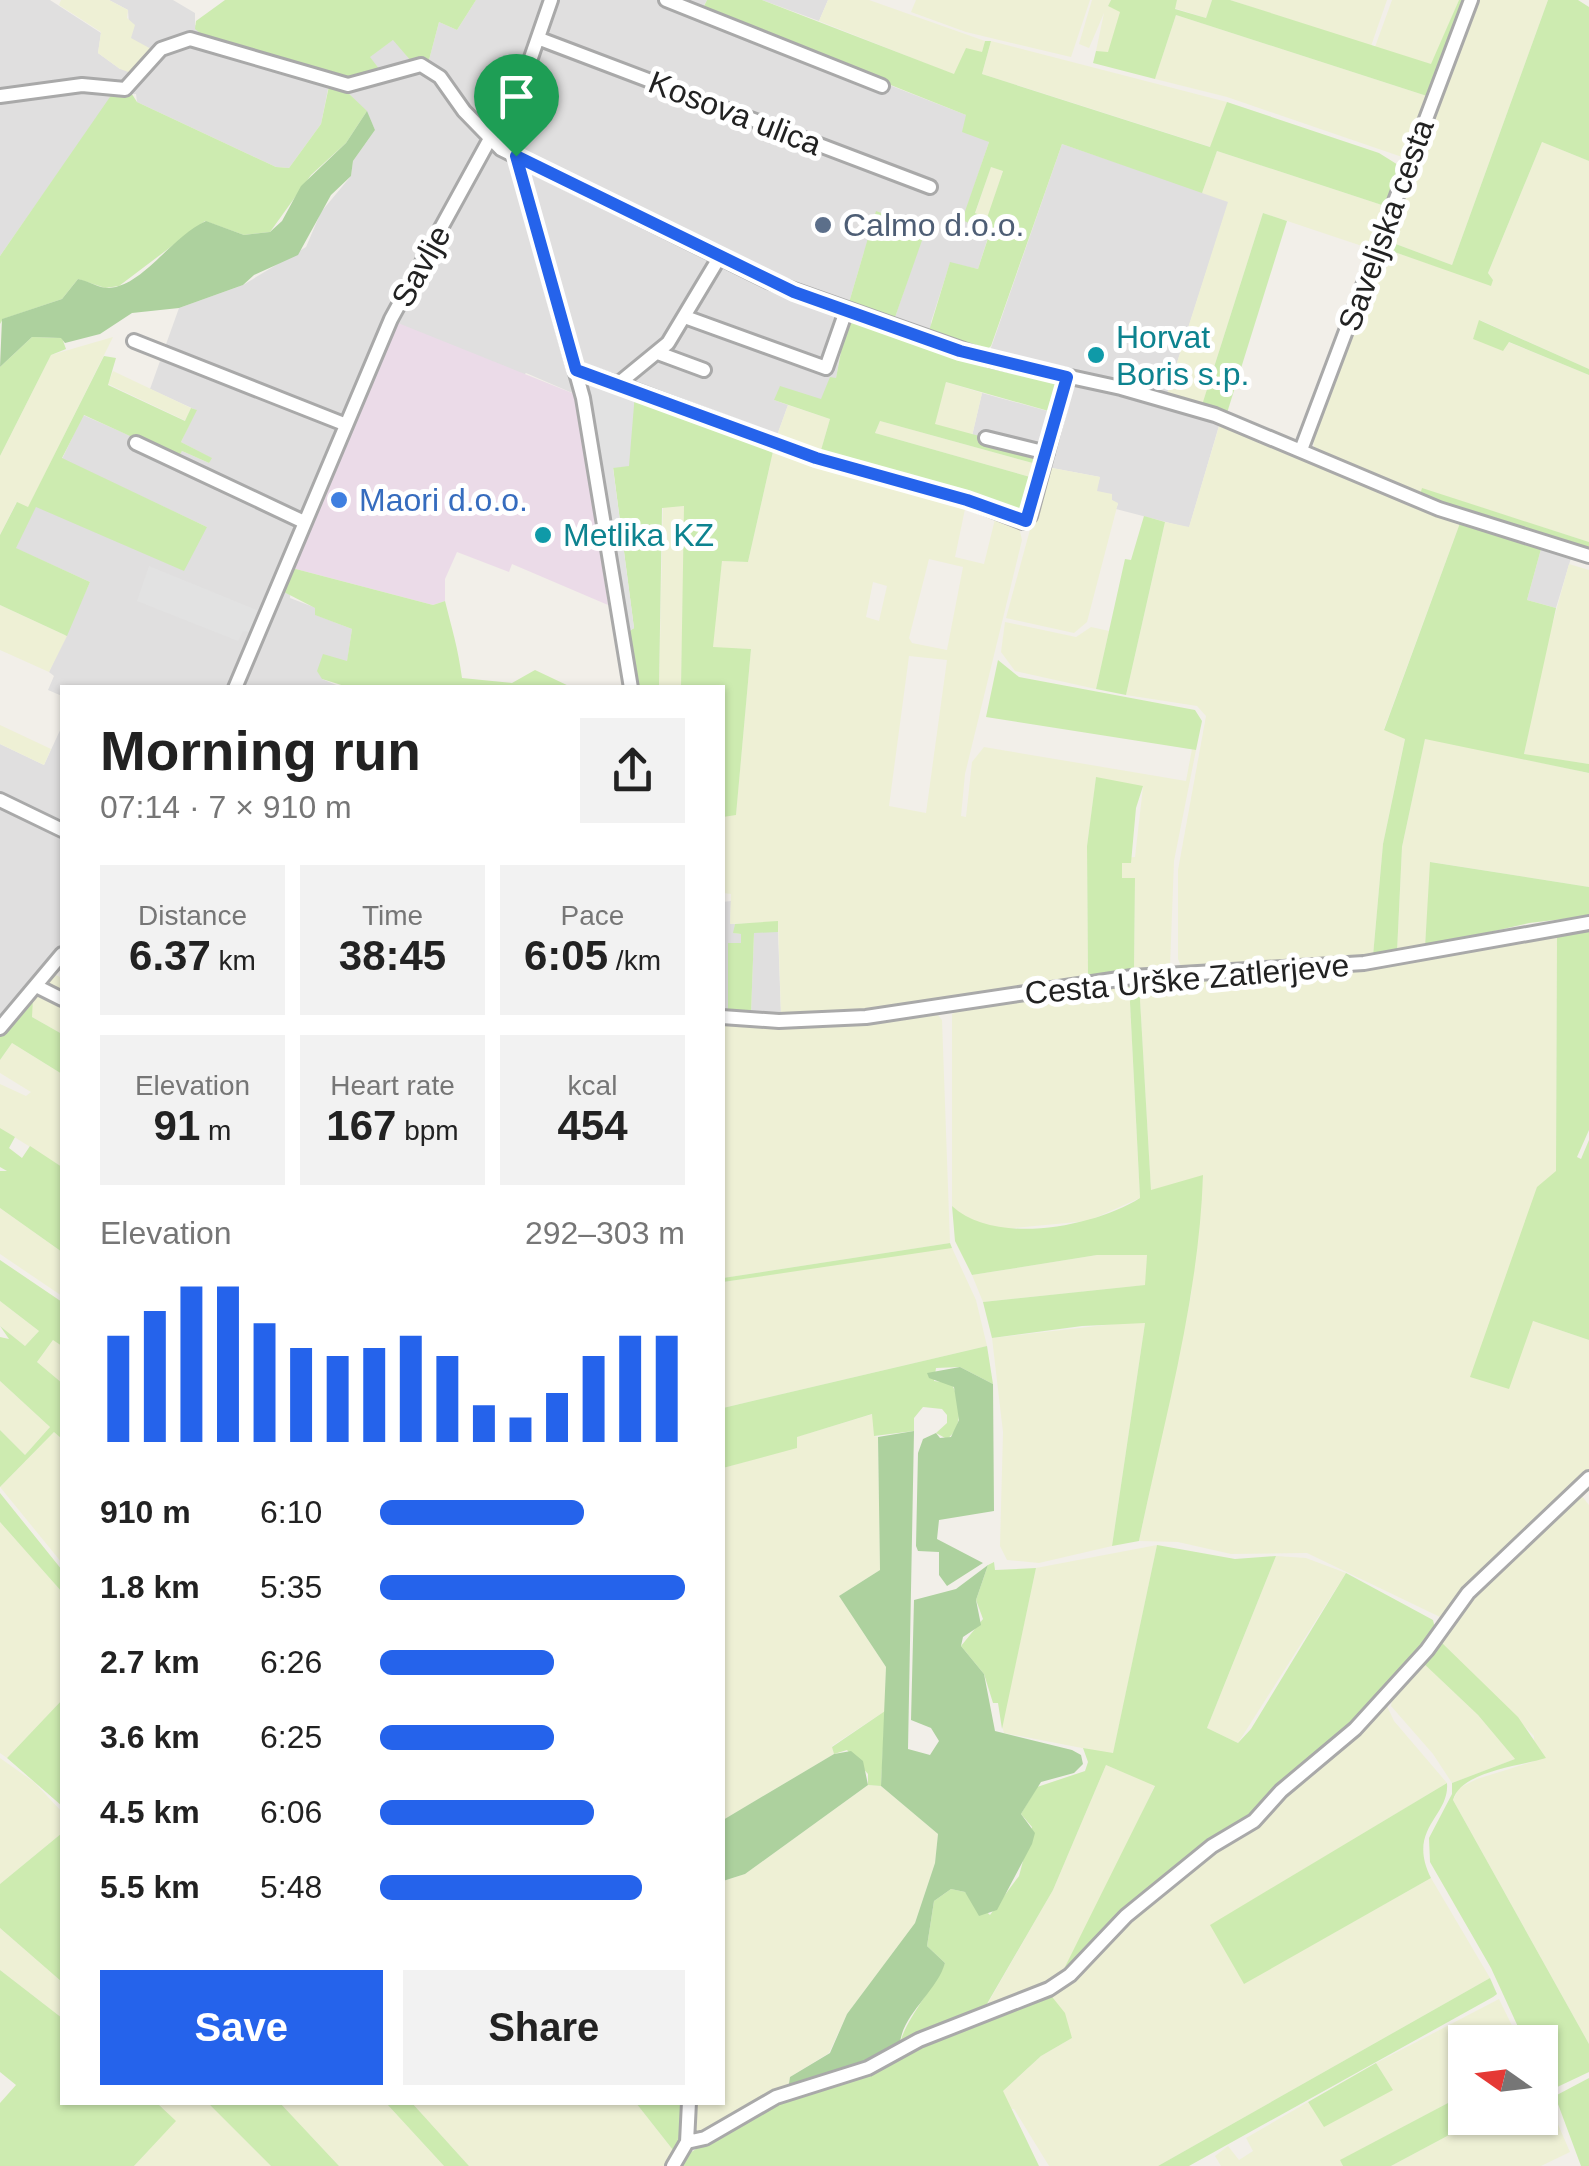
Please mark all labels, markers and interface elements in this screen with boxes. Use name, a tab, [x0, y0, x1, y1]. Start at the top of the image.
pin	[474, 54, 559, 157]
street label: Kosova ulica	[644, 64, 826, 162]
icon: arrive	[489, 69, 544, 124]
street label: Saveljska cesta	[1331, 114, 1441, 336]
place label: Calmo d.o.o.	[843, 207, 1024, 243]
marker: Calmo d.o.o.	[812, 214, 834, 236]
street label: Savlje	[384, 219, 458, 313]
place label: Horvat Boris s.p.	[1116, 319, 1249, 392]
marker: Horvat Boris s.p.	[1085, 344, 1107, 366]
place label: Maori d.o.o.	[359, 482, 528, 518]
marker: Maori d.o.o.	[328, 489, 350, 511]
place label: Metlika KZ	[563, 517, 714, 553]
marker: Metlika KZ	[532, 524, 554, 546]
button: share	[580, 718, 685, 823]
text: Morning run	[100, 720, 421, 782]
text: 07:14 · 7 × 910 m	[100, 789, 352, 825]
text: Distance	[138, 900, 247, 931]
text: Time	[362, 900, 423, 931]
text: Pace	[561, 900, 624, 931]
text: 6.37	[129, 932, 211, 979]
text: 38:45	[339, 932, 446, 979]
text: 6:05	[524, 932, 608, 979]
text: km	[211, 945, 256, 976]
text: /km	[608, 945, 661, 976]
street label: Cesta Urške Zatlerjeve	[1023, 947, 1351, 1011]
text: Elevation	[135, 1070, 250, 1101]
text: Heart rate	[330, 1070, 455, 1101]
text: kcal	[568, 1070, 617, 1101]
text: 91	[154, 1102, 200, 1149]
text: 167	[326, 1102, 396, 1149]
text: 454	[557, 1102, 628, 1149]
text: m	[200, 1115, 231, 1146]
text: bpm	[396, 1115, 459, 1146]
text: Elevation	[100, 1215, 232, 1251]
text: 292–303 m	[525, 1215, 685, 1251]
text: 910 m	[100, 1494, 191, 1530]
text: 6:10	[260, 1494, 322, 1530]
text: 1.8 km	[100, 1569, 200, 1605]
text: 5:35	[260, 1569, 322, 1605]
text: 2.7 km	[100, 1644, 200, 1680]
text: 6:26	[260, 1644, 322, 1680]
text: 3.6 km	[100, 1719, 200, 1755]
text: 6:25	[260, 1719, 322, 1755]
text: 4.5 km	[100, 1794, 200, 1830]
text: 6:06	[260, 1794, 322, 1830]
text: 5.5 km	[100, 1869, 200, 1905]
text: 5:48	[260, 1869, 322, 1905]
button: Save	[100, 1970, 383, 2085]
button: Share	[403, 1970, 685, 2085]
north arrow	[1448, 2025, 1558, 2135]
map controls	[1448, 2025, 1558, 2135]

